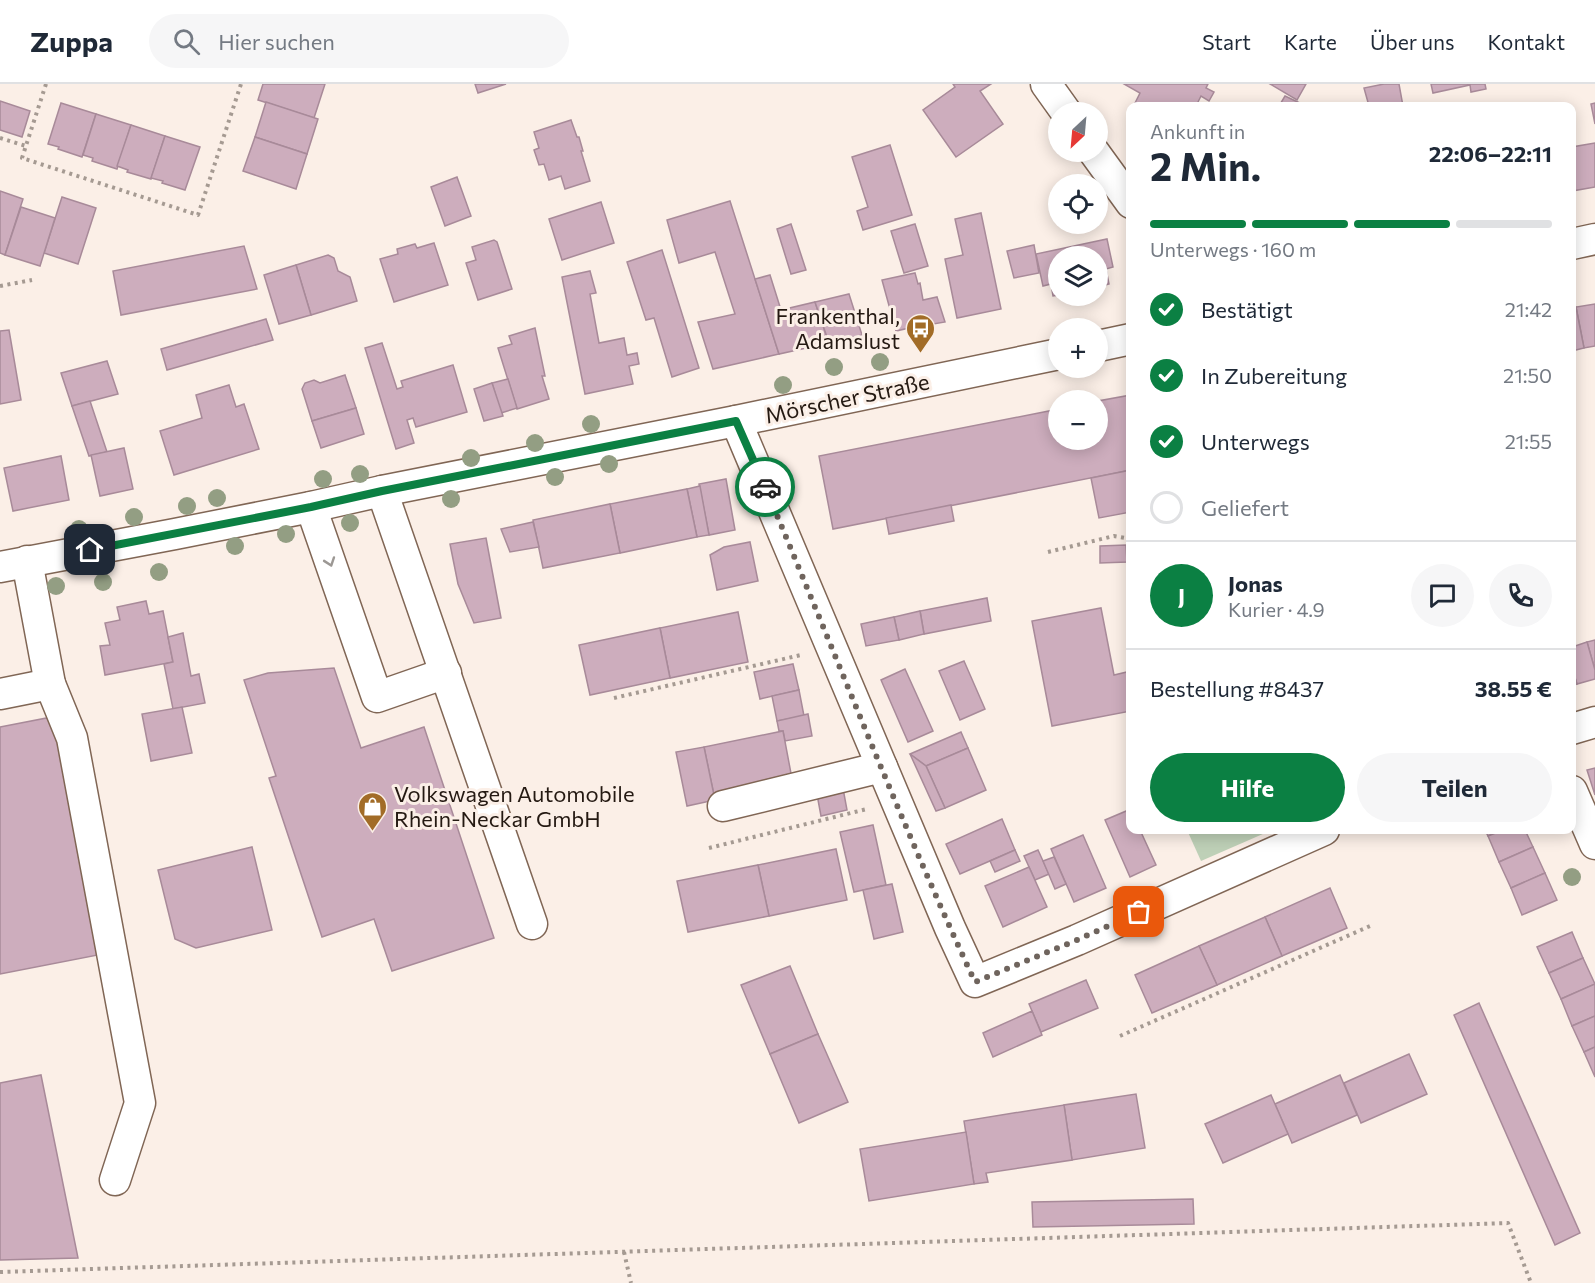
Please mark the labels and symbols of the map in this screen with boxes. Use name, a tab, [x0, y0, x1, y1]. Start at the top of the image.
north arrow	[1048, 102, 1108, 162]
place label: Frankenthal, Adamslust	[776, 302, 900, 354]
bus stop icon: Frankenthal, Adamslust	[905, 312, 937, 354]
street label: Mörscher Straße	[762, 367, 932, 429]
courier	[735, 457, 795, 517]
pin	[64, 524, 115, 575]
one-way arrow	[323, 557, 336, 567]
place label: Volkswagen Automobile Rhein-Neckar GmbH	[394, 780, 635, 832]
shop icon: Volkswagen Automobile Rhein-Neckar GmbH	[357, 790, 389, 832]
pin	[1113, 886, 1164, 937]

